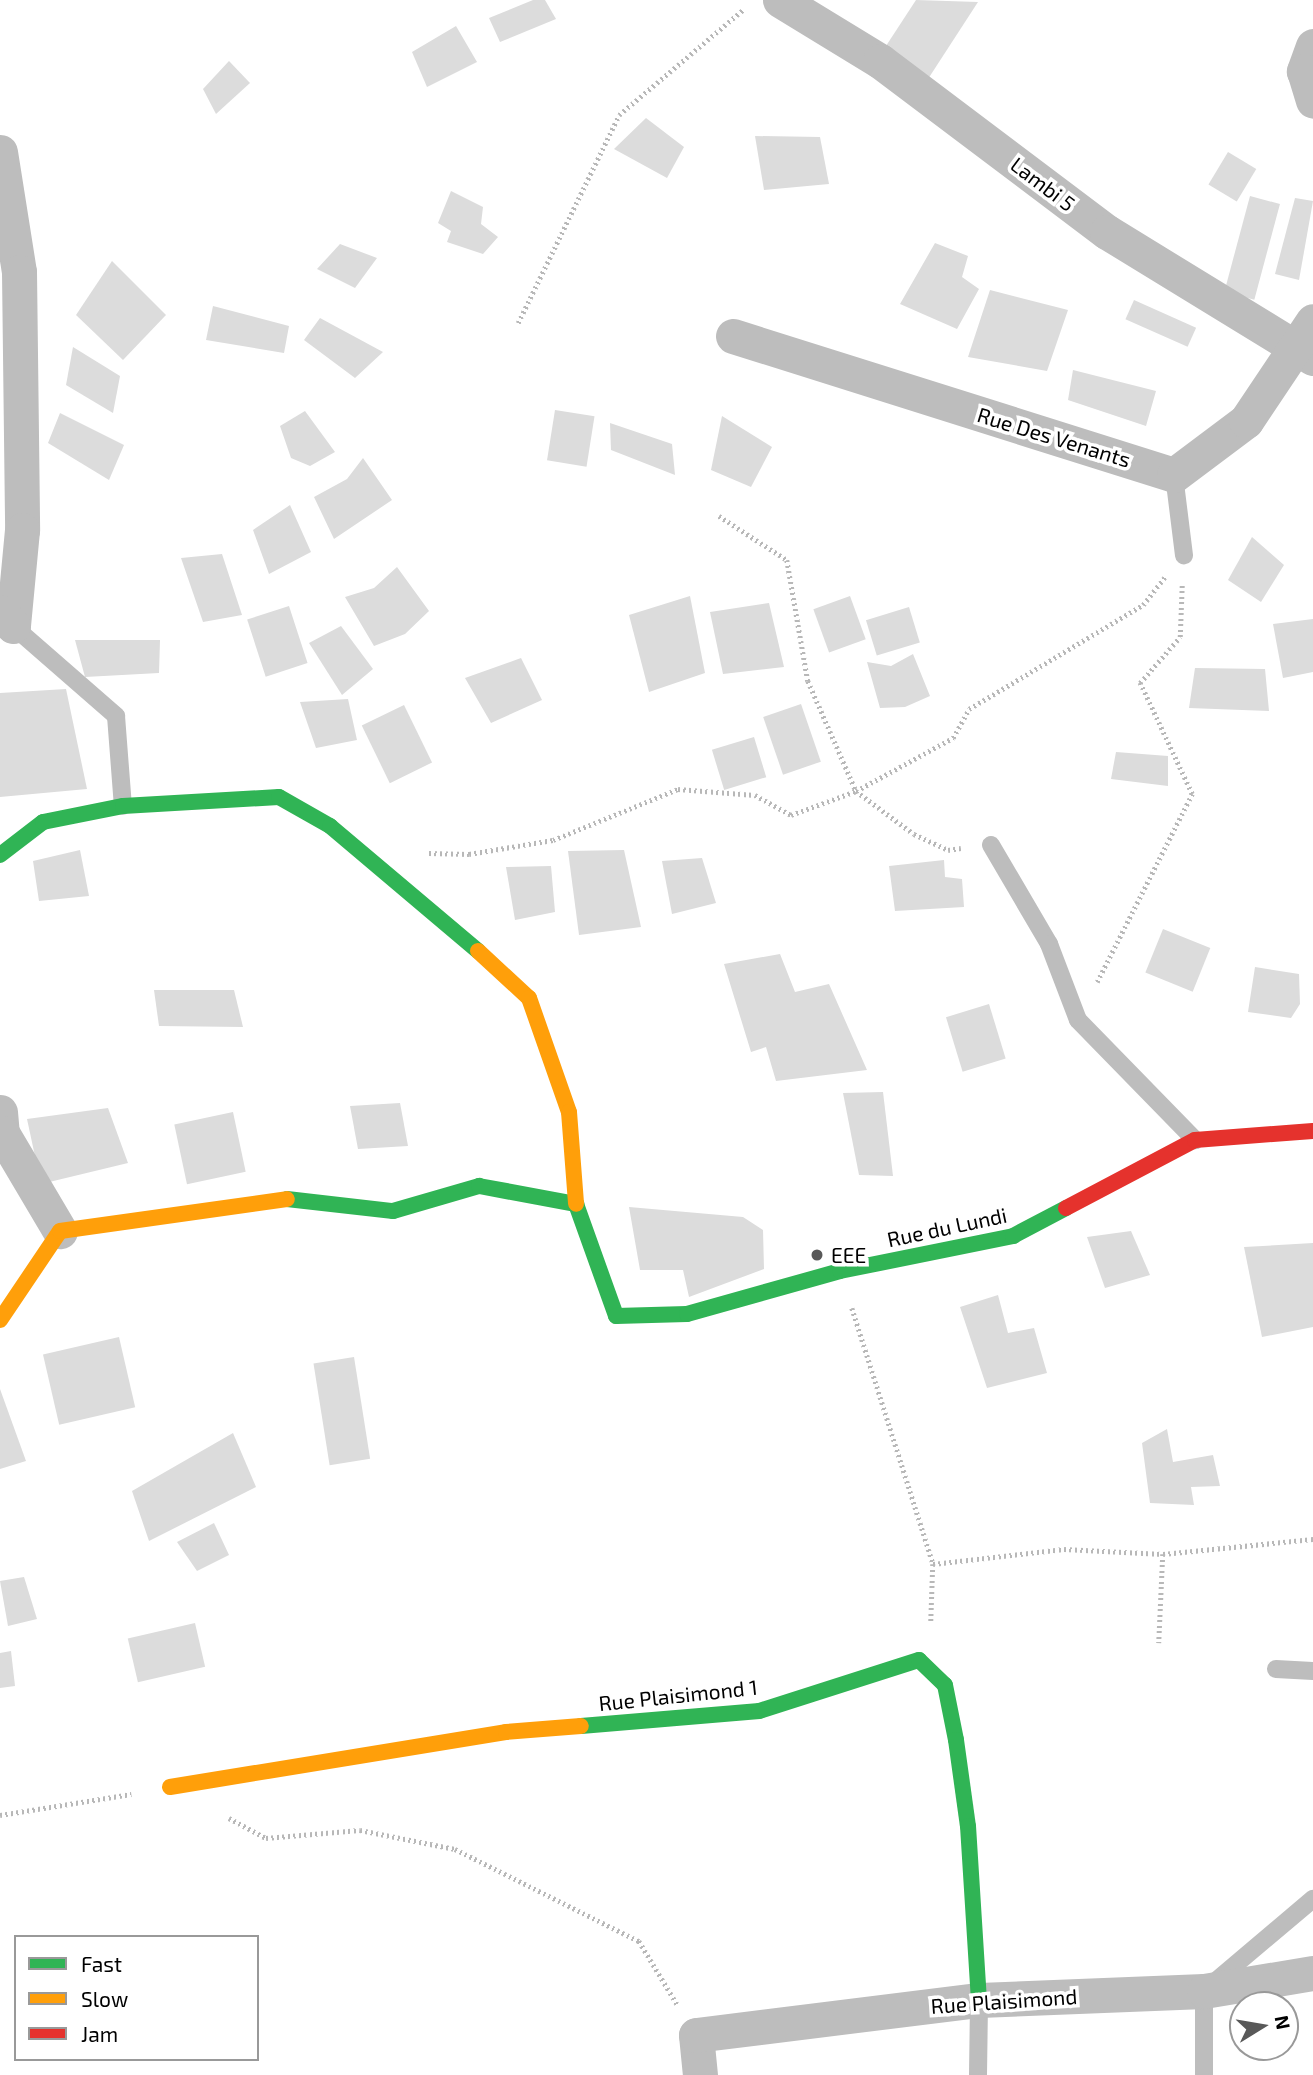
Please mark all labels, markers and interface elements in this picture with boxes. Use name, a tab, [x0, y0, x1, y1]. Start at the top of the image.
street label: Lambi 5	[1006, 152, 1080, 216]
street label: Rue Des Venants	[974, 402, 1134, 472]
street label: Rue du Lundi	[885, 1202, 1009, 1252]
place label: EEE	[831, 1242, 866, 1268]
marker: EEE	[809, 1247, 825, 1263]
street label: Rue Plaisimond 1	[597, 1674, 759, 1716]
legend	[14, 1935, 259, 2061]
text: Fast	[81, 1951, 122, 1976]
street label: Rue Plaisimond	[930, 1983, 1078, 2019]
text: Slow	[81, 1986, 128, 2011]
north arrow	[1229, 1991, 1299, 2061]
text: N	[1271, 2013, 1296, 2031]
text: Jam	[81, 2021, 118, 2046]

